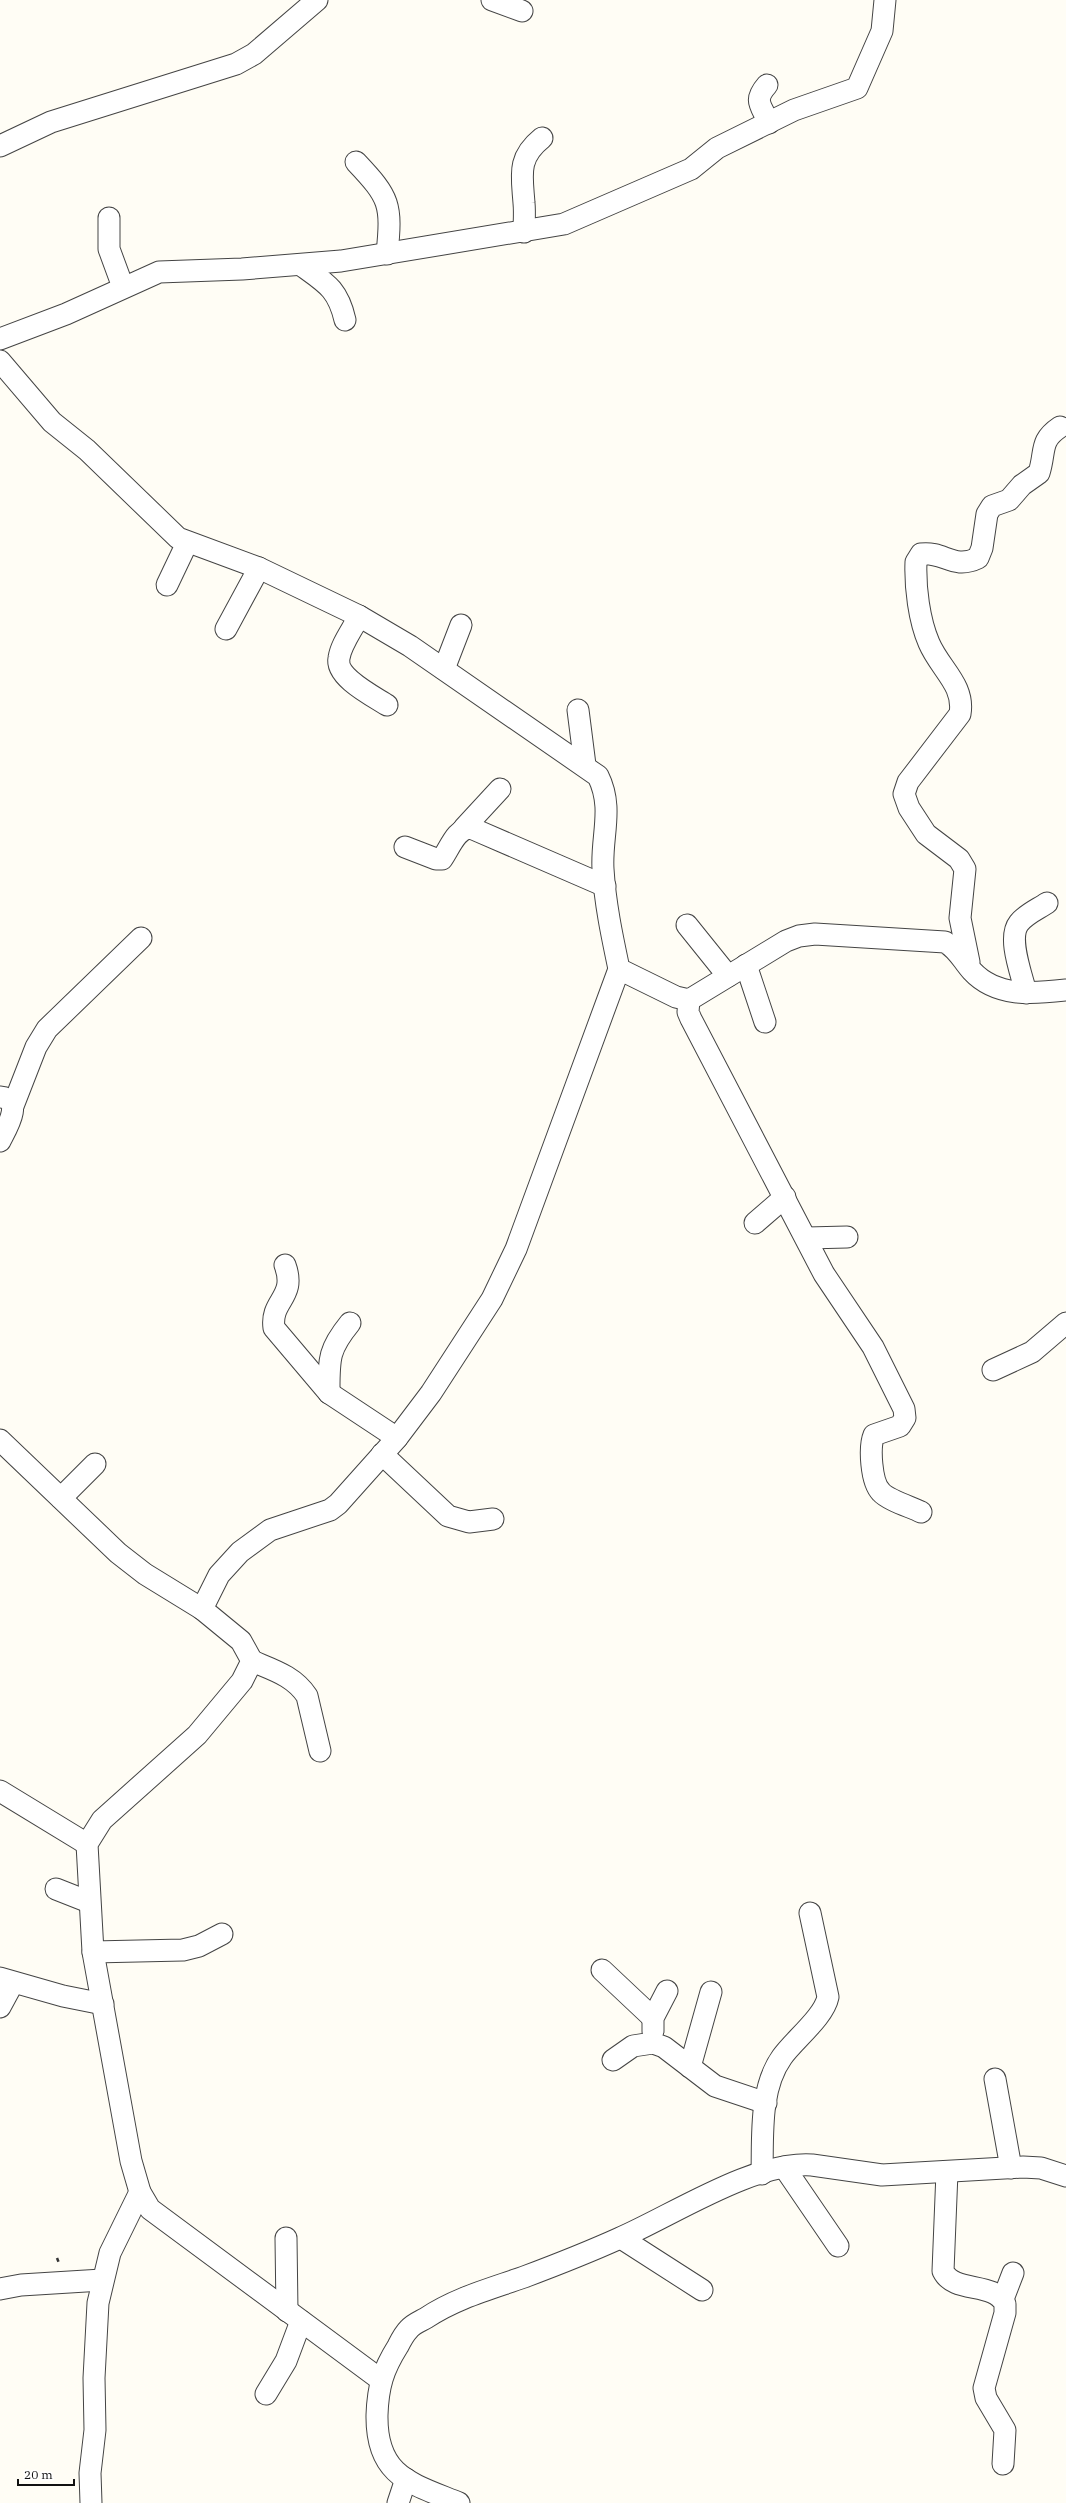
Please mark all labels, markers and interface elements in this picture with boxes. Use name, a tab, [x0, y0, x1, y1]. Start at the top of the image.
scale bar	[18, 2461, 74, 2487]
text: 20 m	[24, 2467, 53, 2482]

